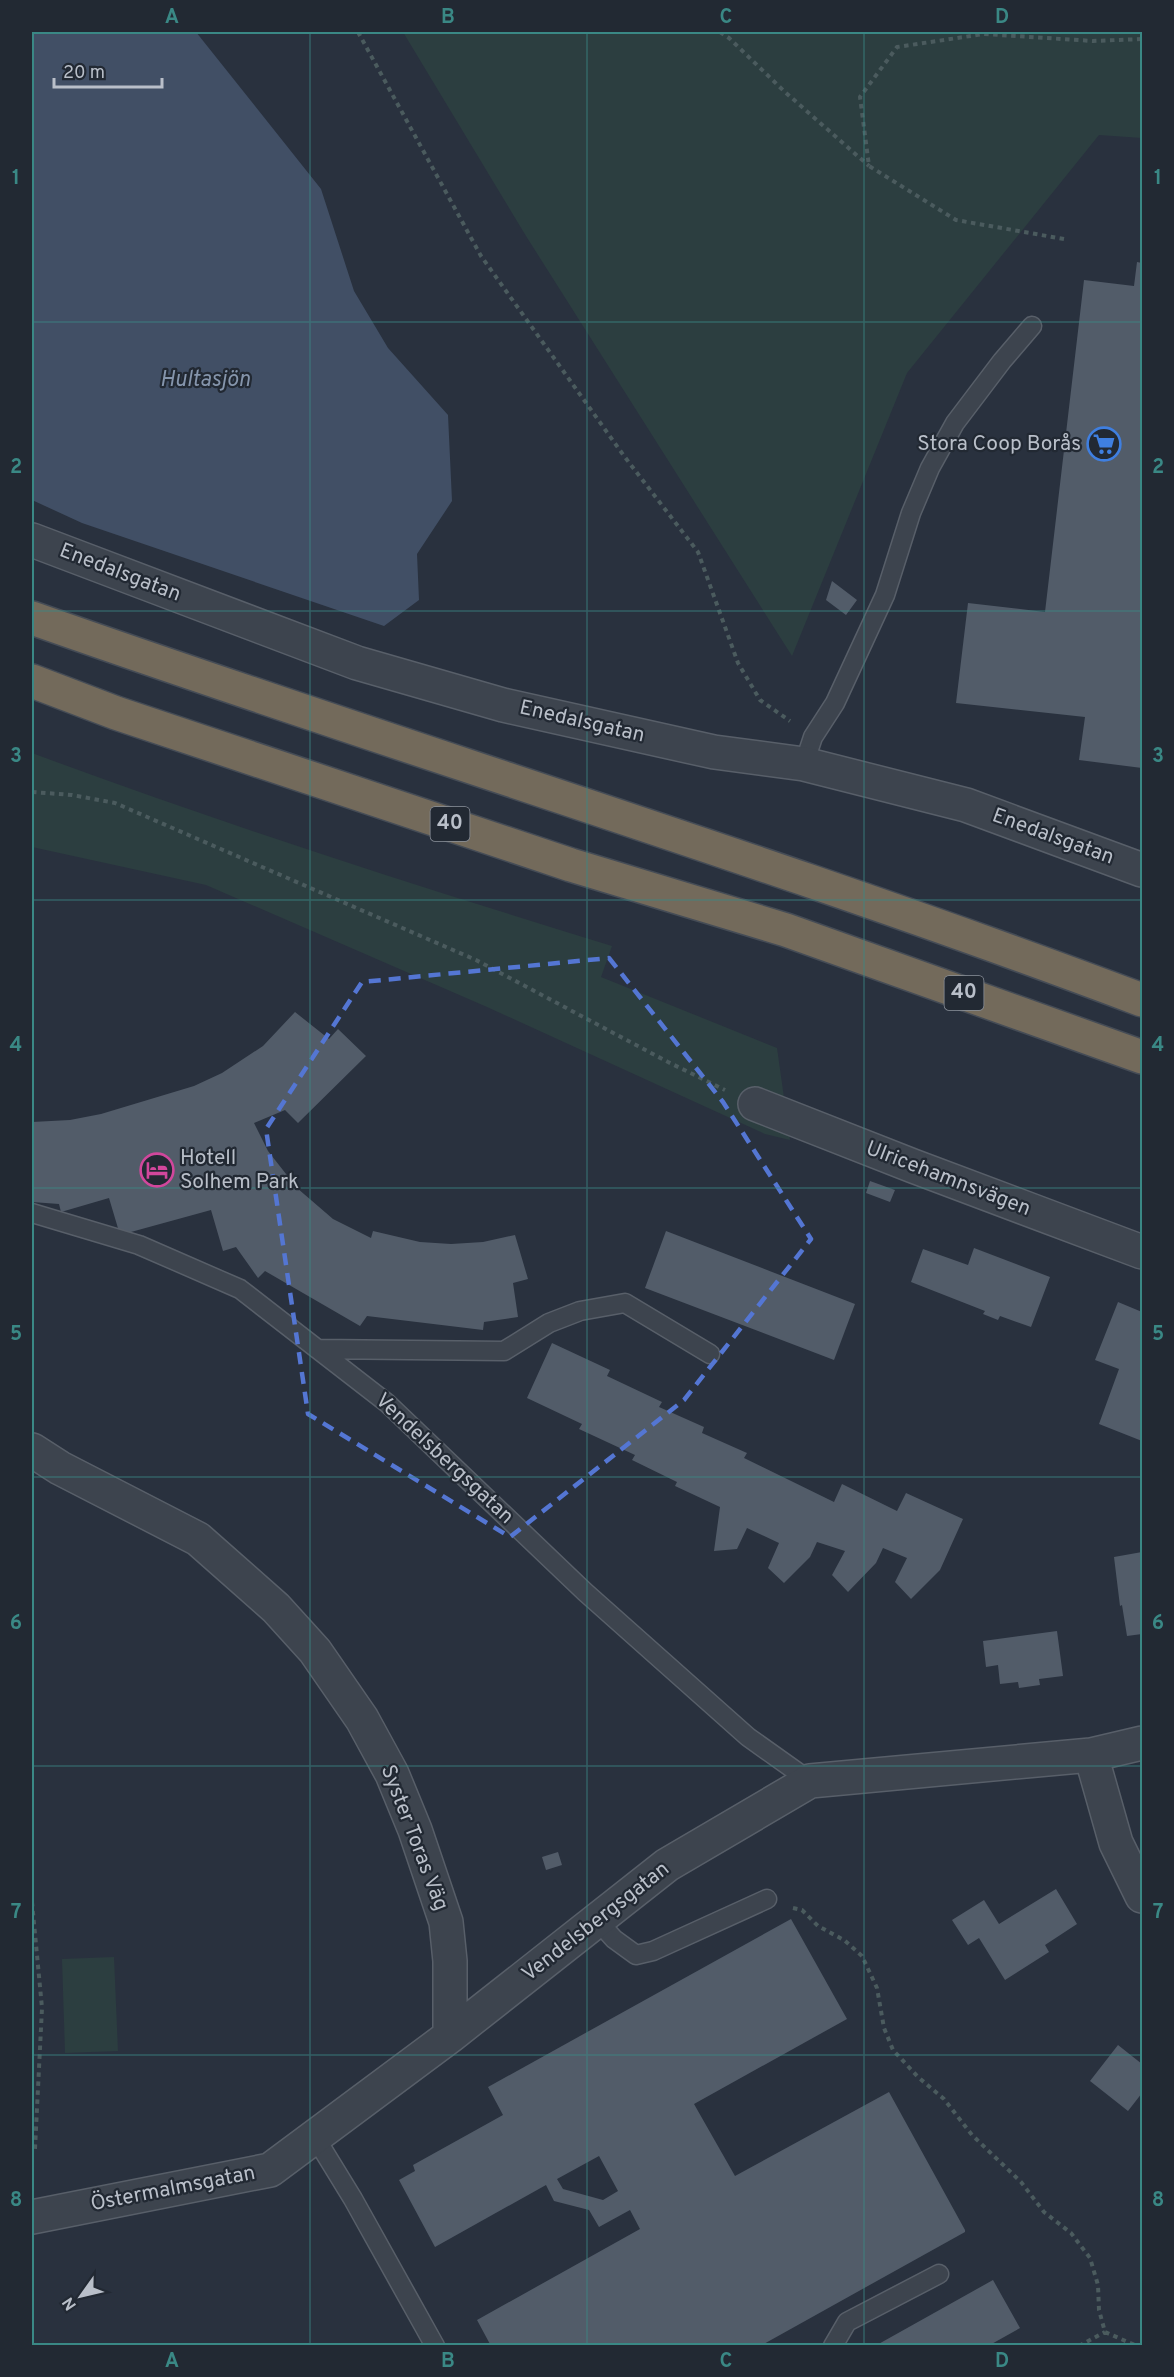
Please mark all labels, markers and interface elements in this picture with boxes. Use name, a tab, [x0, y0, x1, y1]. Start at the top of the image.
text: A	[165, 5, 179, 31]
text: B	[441, 5, 455, 31]
text: C	[720, 5, 732, 31]
text: D	[995, 5, 1009, 31]
scale bar	[54, 51, 162, 89]
text: 20 m	[63, 62, 105, 85]
text: 1	[12, 166, 20, 192]
text: 1	[1154, 166, 1162, 192]
water label: Hultasjön	[160, 367, 250, 394]
supermarket icon: Stora Coop Borås	[1086, 426, 1122, 462]
place label: Stora Coop Borås	[917, 431, 1081, 458]
text: 2	[10, 455, 22, 481]
text: 2	[1152, 455, 1164, 481]
street label: Enedalsgatan	[55, 537, 185, 609]
street label: Enedalsgatan	[517, 694, 647, 750]
text: 3	[10, 744, 22, 770]
text: 3	[1152, 744, 1164, 770]
street label: Enedalsgatan	[988, 802, 1118, 872]
road number: 40	[430, 807, 470, 841]
road number: 40	[944, 976, 984, 1010]
text: 4	[10, 1033, 22, 1059]
text: 4	[1152, 1033, 1164, 1059]
street label: Ulricehamnsvägen	[862, 1135, 1034, 1223]
place label: Hotell Solhem Park	[180, 1145, 299, 1196]
hotel icon: Hotell Solhem Park	[139, 1152, 175, 1188]
text: 5	[10, 1322, 22, 1348]
text: 5	[1152, 1322, 1164, 1348]
street label: Vendelsbergsgatan	[369, 1388, 519, 1530]
text: 6	[10, 1611, 22, 1637]
text: 6	[1152, 1611, 1164, 1637]
street label: Syster Toras Väg	[374, 1761, 454, 1915]
street label: Vendelsbergsgatan	[517, 1856, 675, 1988]
text: 7	[11, 1900, 21, 1926]
text: 7	[1153, 1900, 1163, 1926]
street label: Östermalmsgatan	[88, 2160, 258, 2218]
text: 8	[10, 2188, 22, 2214]
text: 8	[1152, 2188, 1164, 2214]
north arrow	[51, 2266, 111, 2326]
text: N	[59, 2293, 82, 2314]
text: A	[165, 2349, 179, 2375]
text: B	[441, 2349, 455, 2375]
text: C	[720, 2349, 732, 2375]
text: D	[995, 2349, 1009, 2375]

